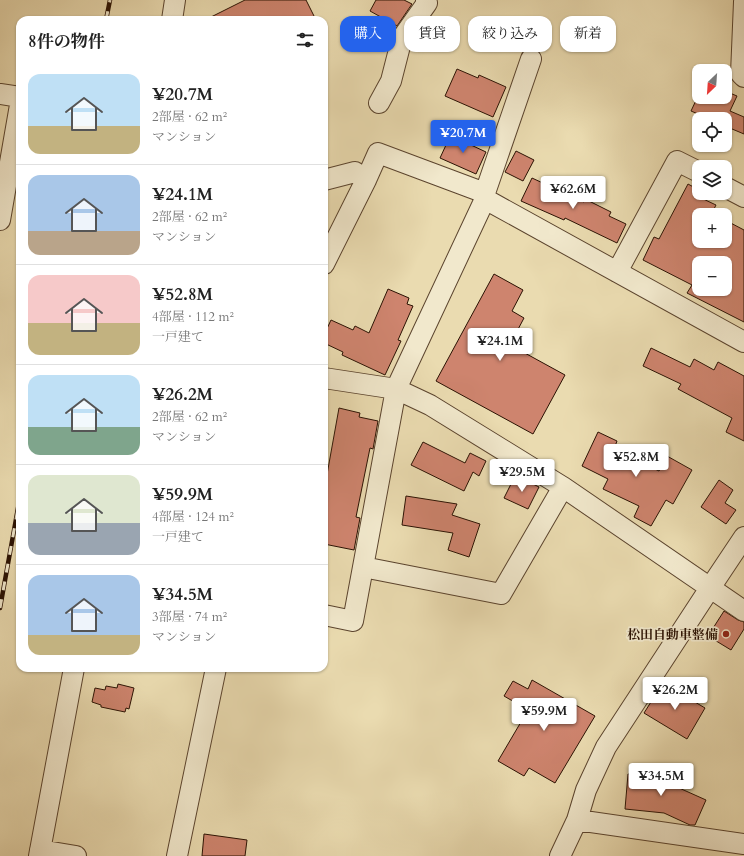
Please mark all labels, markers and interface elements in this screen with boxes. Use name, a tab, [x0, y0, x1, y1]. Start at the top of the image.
chip: 購入	[340, 16, 396, 52]
chip: 賃貸	[404, 16, 460, 52]
chip: 絞り込み	[468, 16, 552, 52]
chip: 新着	[560, 16, 616, 52]
icon: filters	[294, 29, 316, 51]
text: 8件の物件	[28, 30, 105, 53]
north arrow	[692, 64, 732, 104]
map controls	[692, 64, 732, 296]
text: ¥20.7M	[152, 83, 213, 106]
icon: home	[60, 90, 108, 138]
text: 2部屋 · 62 m²	[152, 108, 227, 126]
button: locate	[692, 112, 732, 152]
pin: ¥20.7M	[430, 120, 496, 154]
text: ¥20.7M	[440, 124, 486, 142]
text: マンション	[152, 128, 216, 146]
button: layers	[692, 160, 732, 200]
pin: ¥62.6M	[540, 176, 606, 210]
text: ¥62.6M	[550, 180, 596, 198]
text: ¥24.1M	[152, 183, 213, 206]
icon: home	[60, 191, 108, 239]
text: 2部屋 · 62 m²	[152, 208, 227, 226]
button: +	[692, 208, 732, 248]
text: マンション	[152, 228, 216, 246]
button: −	[692, 256, 732, 296]
text: ¥52.8M	[152, 283, 213, 306]
icon: home	[60, 291, 108, 339]
text: 4部屋 · 112 m²	[152, 308, 234, 326]
text: 一戸建て	[152, 328, 204, 346]
pin: ¥24.1M	[467, 328, 533, 362]
text: ¥24.1M	[477, 332, 523, 350]
text: ¥26.2M	[152, 383, 213, 406]
icon: home	[60, 391, 108, 439]
text: 2部屋 · 62 m²	[152, 408, 227, 426]
text: マンション	[152, 428, 216, 446]
pin: ¥52.8M	[603, 444, 669, 478]
text: ¥52.8M	[613, 448, 659, 466]
pin: ¥29.5M	[489, 459, 555, 493]
text: ¥29.5M	[499, 463, 545, 481]
text: ¥59.9M	[152, 483, 213, 506]
icon: home	[60, 491, 108, 539]
text: 4部屋 · 124 m²	[152, 508, 234, 526]
text: 一戸建て	[152, 528, 204, 546]
text: ¥34.5M	[152, 583, 213, 606]
icon: home	[60, 591, 108, 639]
text: 3部屋 · 74 m²	[152, 608, 227, 626]
place label: 松田自動車整備	[627, 626, 718, 644]
text: マンション	[152, 628, 216, 646]
marker: 松田自動車整備	[721, 629, 731, 639]
pin: ¥26.2M	[642, 677, 708, 711]
text: ¥26.2M	[652, 681, 698, 699]
pin: ¥59.9M	[511, 698, 577, 732]
text: ¥59.9M	[521, 702, 567, 720]
pin: ¥34.5M	[628, 763, 694, 797]
text: ¥34.5M	[638, 767, 684, 785]

